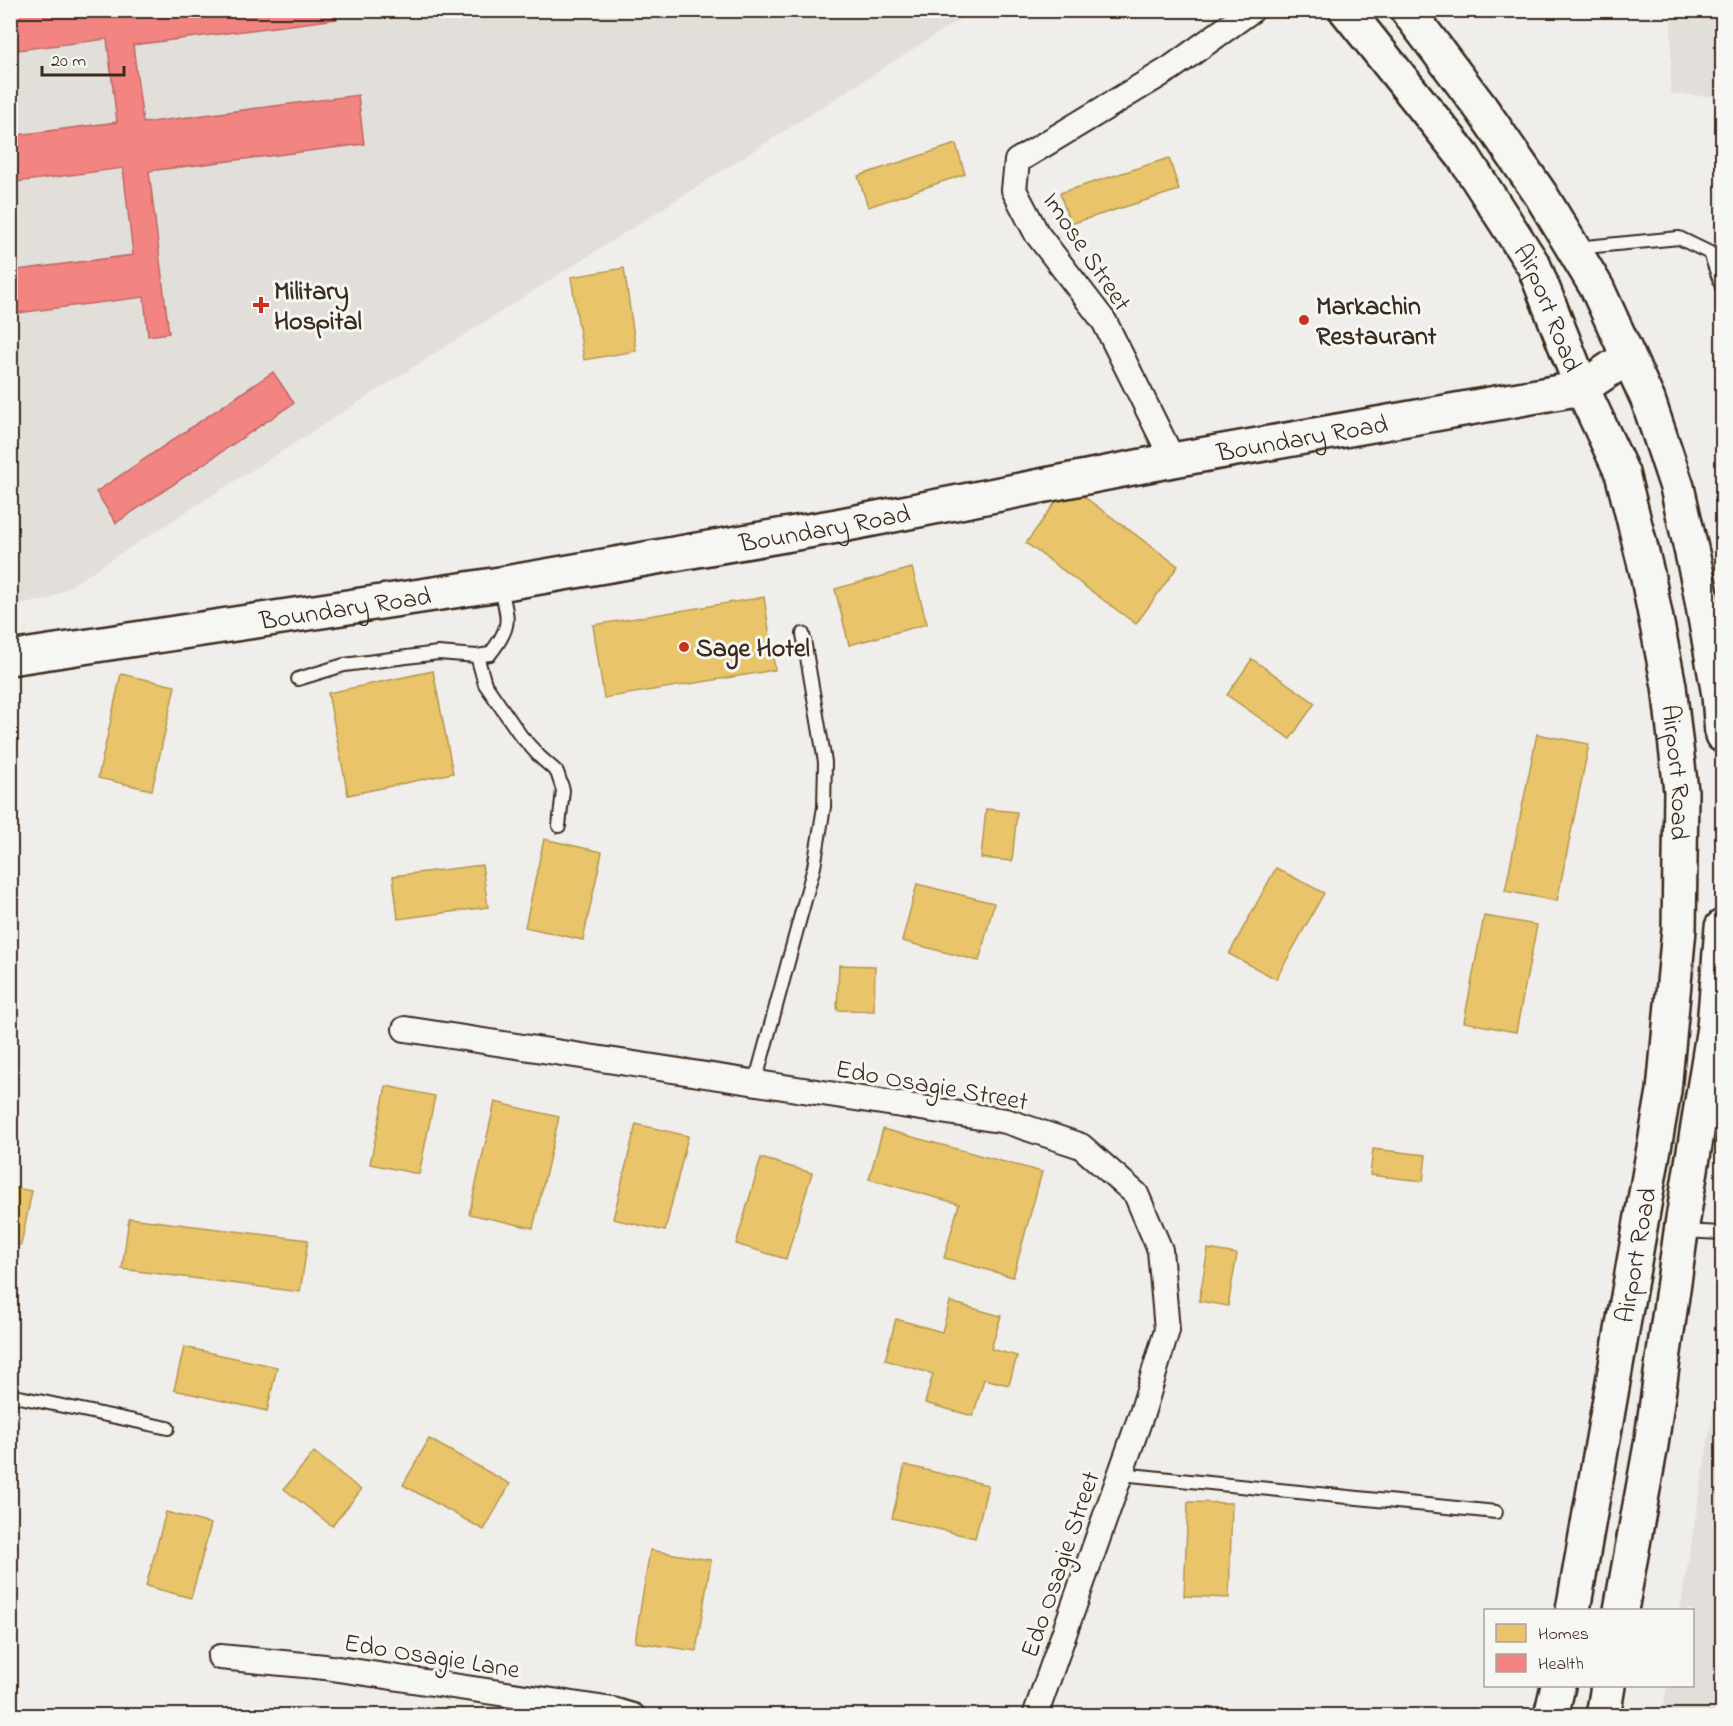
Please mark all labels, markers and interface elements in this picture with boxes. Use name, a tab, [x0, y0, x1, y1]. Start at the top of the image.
scale bar	[42, 39, 124, 77]
text: 20 m	[51, 49, 86, 75]
street label: Imose Street	[1032, 185, 1140, 320]
street label: Airport Road	[1502, 237, 1590, 379]
place label: Military Hospital	[274, 274, 362, 342]
place label: Markachin Restaurant	[1316, 289, 1437, 357]
marker: Military Hospital	[252, 296, 270, 314]
marker: Markachin Restaurant	[1297, 313, 1311, 327]
street label: Boundary Road	[1213, 406, 1391, 474]
street label: Boundary Road	[736, 496, 914, 565]
street label: Boundary Road	[256, 579, 434, 642]
place label: Sage Hotel	[696, 631, 810, 670]
marker: Sage Hotel	[677, 640, 691, 654]
street label: Airport Road	[1649, 703, 1698, 841]
street label: Edo Osagie Street	[832, 1051, 1031, 1123]
street label: Airport Road	[1607, 1185, 1669, 1326]
street label: Edo Osagie Street	[1012, 1466, 1112, 1663]
legend	[1484, 1609, 1694, 1687]
text: Homes	[1538, 1622, 1589, 1648]
street label: Edo Osagie Lane	[341, 1625, 522, 1691]
text: Health	[1538, 1652, 1584, 1678]

